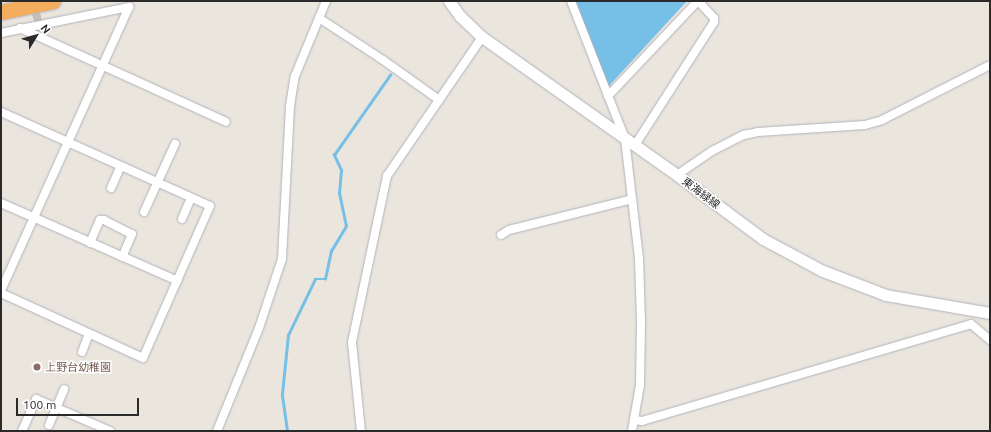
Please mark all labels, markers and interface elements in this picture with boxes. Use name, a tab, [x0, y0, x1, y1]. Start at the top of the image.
north arrow	[16, 16, 56, 56]
text: N	[38, 22, 53, 36]
street label: 東海緑線	[679, 174, 723, 212]
place label: 上野台幼稚園	[45, 360, 111, 374]
marker: 上野台幼稚園	[32, 362, 42, 372]
scale bar	[18, 390, 141, 416]
text: 100 m	[23, 398, 56, 411]

